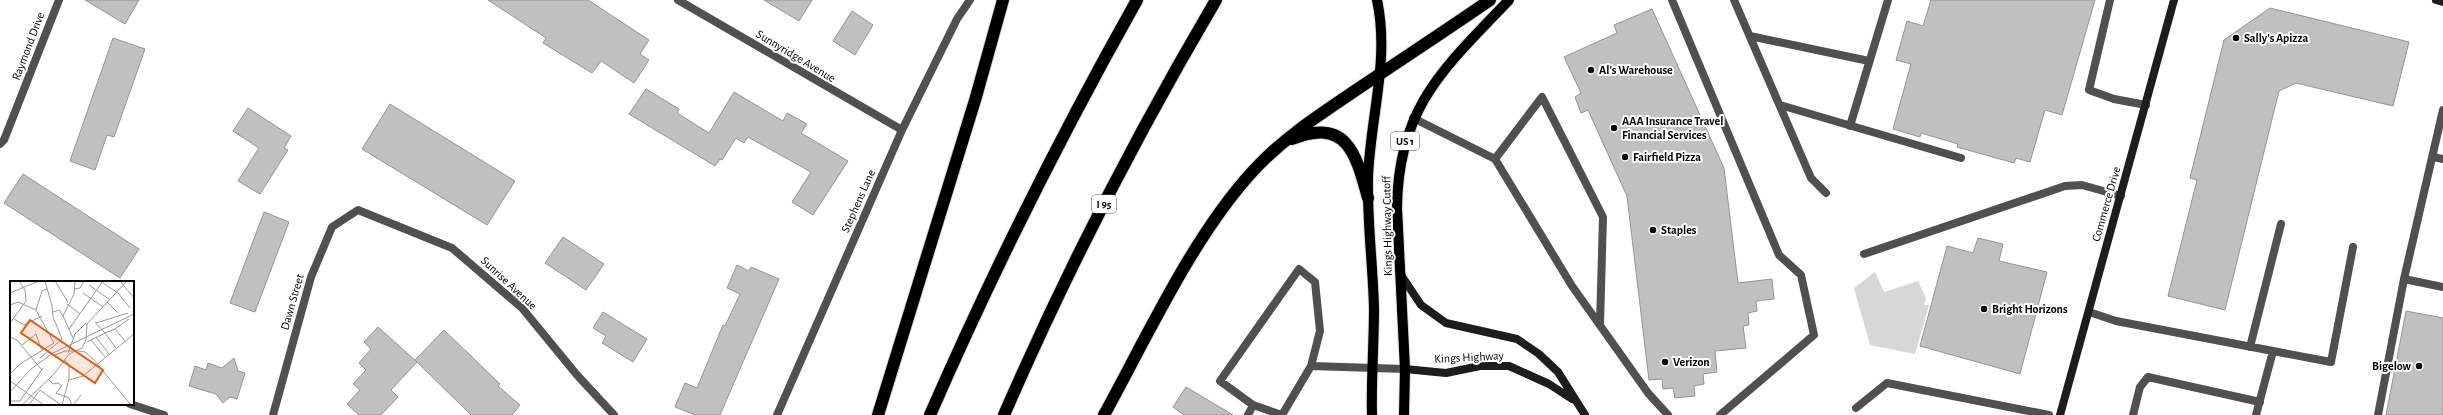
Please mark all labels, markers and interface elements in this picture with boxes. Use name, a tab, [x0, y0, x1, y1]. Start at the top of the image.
street label: Raymond Drive	[10, 10, 47, 82]
street label: Sunnyridge Avenue	[754, 28, 838, 85]
place label: Sally's Apizza	[2244, 32, 2309, 45]
marker: Sally's Apizza	[2231, 33, 2241, 43]
place label: Al's Warehouse	[1599, 64, 1673, 76]
marker: Al's Warehouse	[1586, 65, 1596, 75]
place label: AAA Insurance Travel Financial Services	[1622, 115, 1723, 141]
marker: AAA Insurance Travel Financial Services	[1609, 123, 1619, 133]
road number: US 1	[1391, 132, 1419, 150]
place label: Fairfield Pizza	[1633, 151, 1701, 163]
marker: Fairfield Pizza	[1620, 152, 1630, 162]
street label: Commerce Drive	[2090, 165, 2122, 243]
street label: Stephens Lane	[839, 168, 877, 234]
street label: Kings Highway Cutoff	[1380, 174, 1395, 276]
road number: I 95	[1092, 195, 1116, 213]
place label: Staples	[1661, 224, 1697, 236]
marker: Staples	[1648, 225, 1658, 235]
street label: Sunrise Avenue	[479, 254, 539, 312]
street label: Dawn Street	[278, 272, 306, 331]
inset map	[10, 281, 134, 405]
place label: Bright Horizons	[1992, 303, 2068, 315]
marker: Bright Horizons	[1979, 304, 1989, 314]
street label: Kings Highway	[1434, 349, 1504, 366]
place label: Verizon	[1673, 356, 1710, 368]
marker: Verizon	[1660, 357, 1670, 367]
place label: Bigelow	[2372, 360, 2412, 372]
marker: Bigelow	[2414, 361, 2424, 371]

